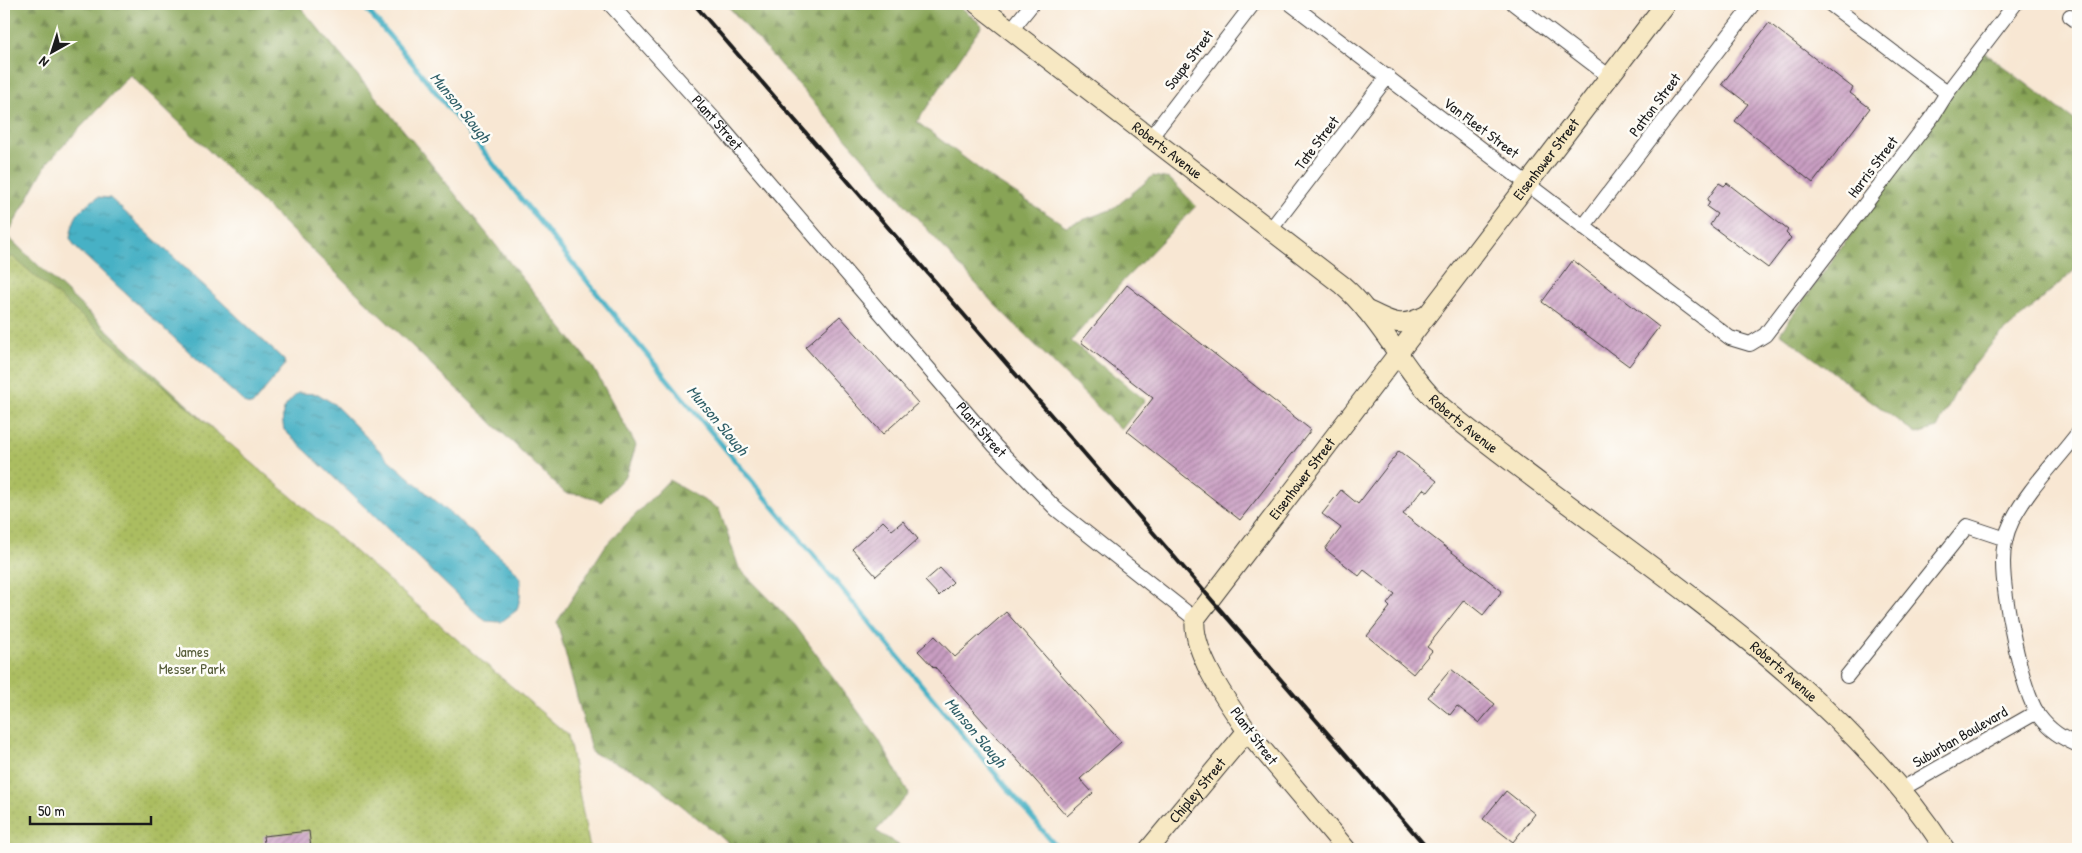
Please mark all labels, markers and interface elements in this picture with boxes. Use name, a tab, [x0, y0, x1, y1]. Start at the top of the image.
street label: Soupe Street	[1159, 25, 1218, 94]
north arrow	[28, 28, 78, 78]
text: N	[34, 52, 52, 72]
water label: Munson Slough	[426, 67, 497, 148]
street label: Patton Street	[1624, 68, 1686, 141]
street label: Plant Street	[687, 90, 748, 155]
street label: Van Fleet Street	[1439, 92, 1524, 163]
street label: Tate Street	[1289, 111, 1344, 174]
street label: Eisenhower Street	[1508, 113, 1585, 204]
street label: Roberts Avenue	[1128, 116, 1207, 184]
street label: Harris Street	[1843, 131, 1903, 202]
water label: Munson Slough	[682, 380, 755, 461]
street label: Roberts Avenue	[1425, 389, 1503, 458]
street label: Plant Street	[952, 397, 1012, 463]
street label: Eisenhower Street	[1264, 432, 1340, 524]
street label: Roberts Avenue	[1746, 636, 1822, 706]
park label: James Messer Park	[159, 641, 225, 679]
water label: Munson Slough	[940, 692, 1013, 773]
street label: Suburban Boulevard	[1908, 701, 2011, 772]
street label: Plant Street	[1226, 702, 1284, 770]
street label: Chipley Street	[1164, 752, 1231, 827]
scale bar	[30, 793, 151, 825]
text: 50 m	[38, 800, 65, 821]

